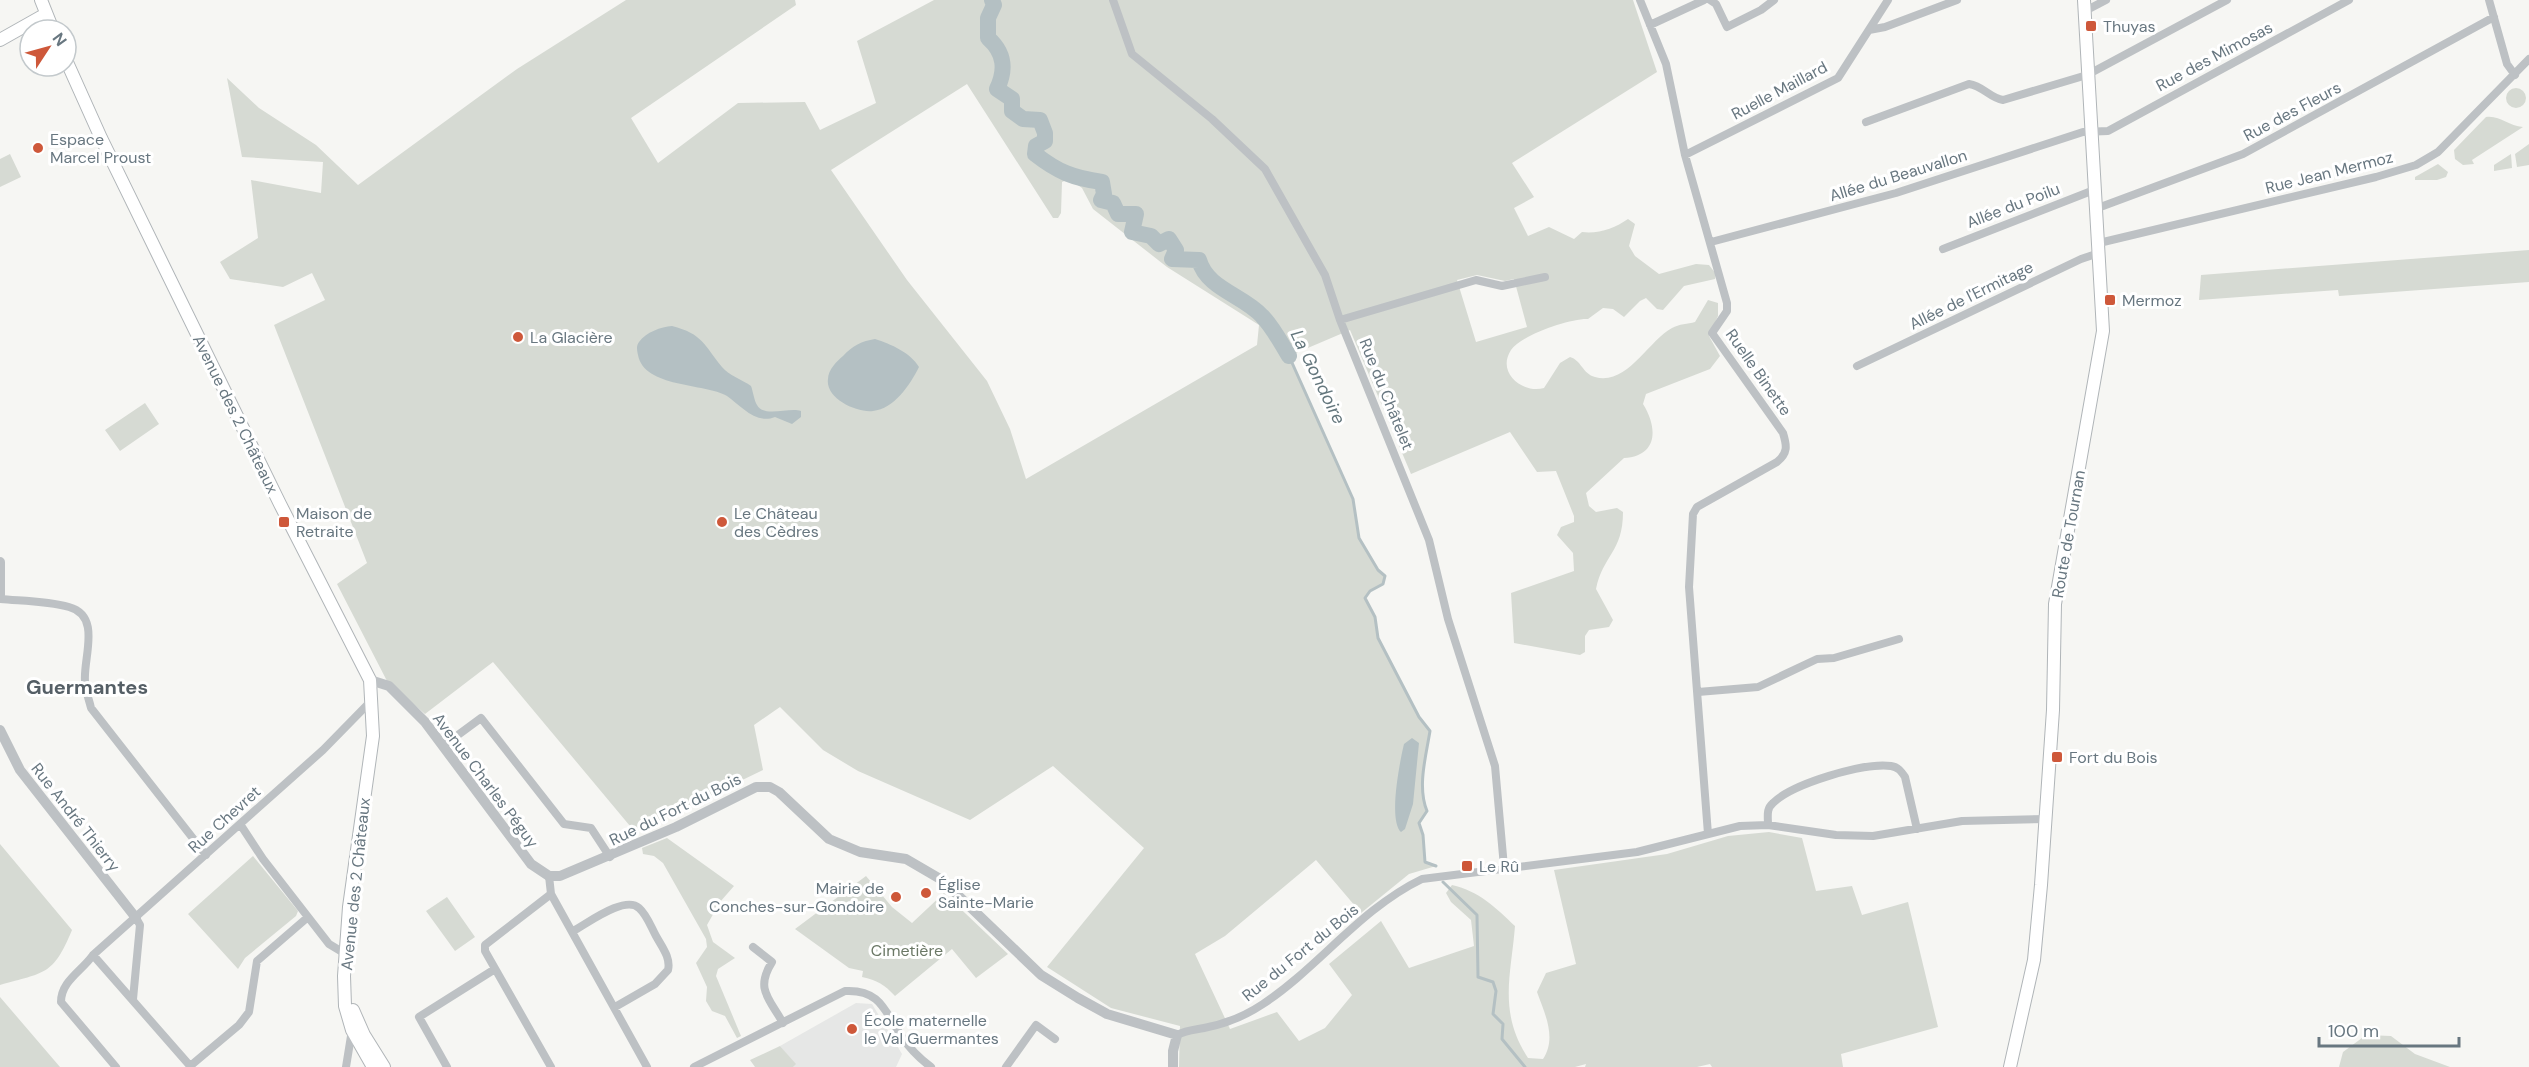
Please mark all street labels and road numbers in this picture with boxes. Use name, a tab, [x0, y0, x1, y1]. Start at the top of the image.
street label: Rue des Mimosas	[2152, 17, 2276, 96]
street label: Ruelle Maillard	[1728, 56, 1831, 125]
street label: Rue des Fleurs	[2240, 77, 2345, 146]
street label: Allée du Beauvallon	[1827, 145, 1970, 206]
street label: Rue Jean Mermoz	[2263, 146, 2395, 198]
street label: Allée du Poilu	[1963, 178, 2063, 233]
street label: Allée de l'Ermitage	[1906, 256, 2037, 335]
street label: Ruelle Binette	[1721, 325, 1796, 420]
street label: Avenue des 2 Châteaux	[188, 332, 283, 497]
street label: Rue du Châtelet	[1355, 335, 1418, 453]
street label: Route de Tournan	[2047, 468, 2090, 600]
street label: Avenue Charles Péguy	[428, 709, 543, 852]
street label: Rue André Thierry	[26, 759, 125, 876]
street label: Rue du Fort du Bois	[606, 768, 745, 850]
street label: Rue Chevret	[184, 781, 265, 857]
street label: Avenue des 2 Châteaux	[336, 797, 375, 971]
street label: Rue du Fort du Bois	[1238, 899, 1363, 1006]

